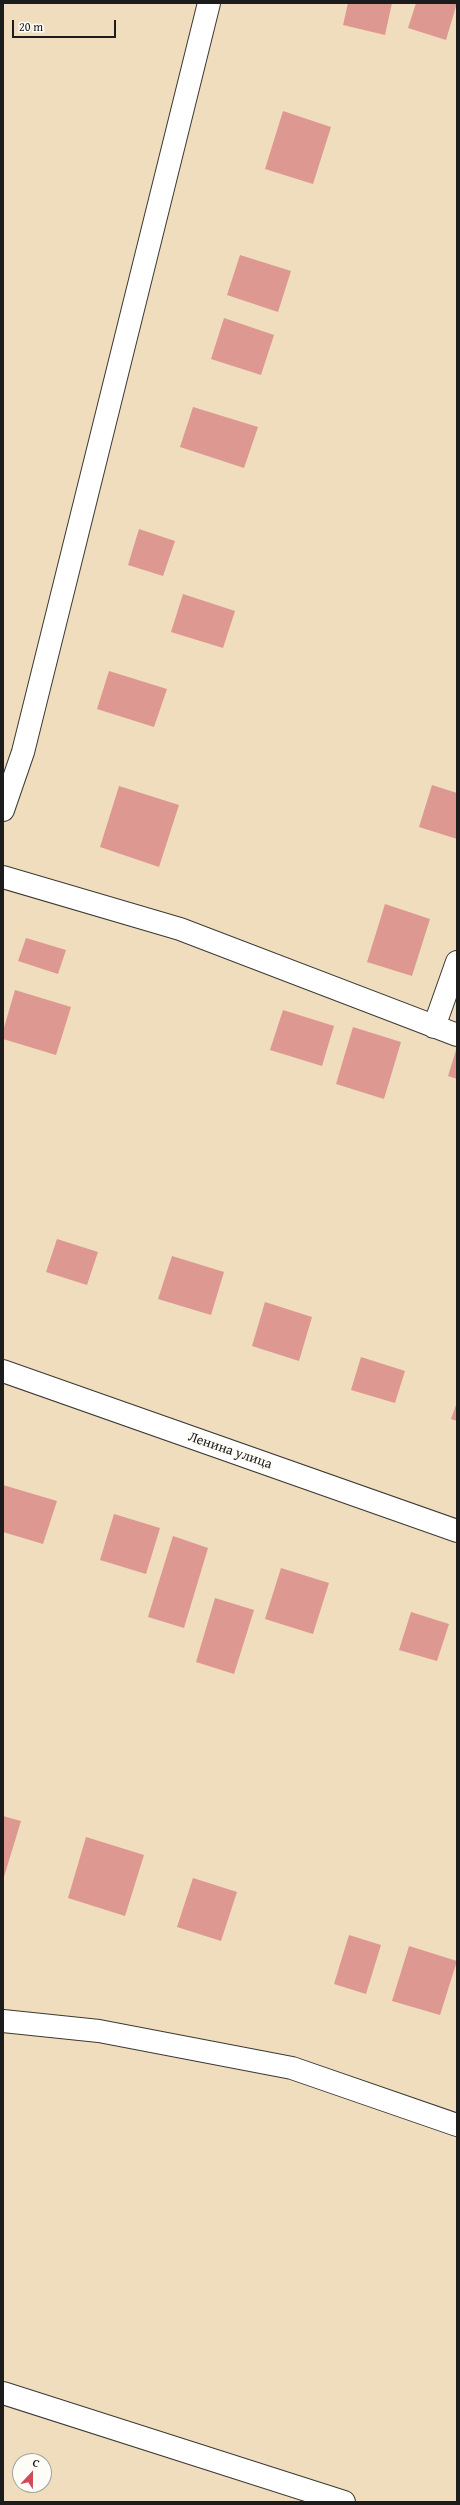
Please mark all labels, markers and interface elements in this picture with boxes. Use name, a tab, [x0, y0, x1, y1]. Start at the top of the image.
scale bar	[14, 12, 118, 38]
text: 20 m	[19, 18, 43, 35]
street label: Ленина улица	[186, 1429, 274, 1473]
north arrow	[12, 2453, 52, 2493]
text: С	[30, 2454, 42, 2471]

